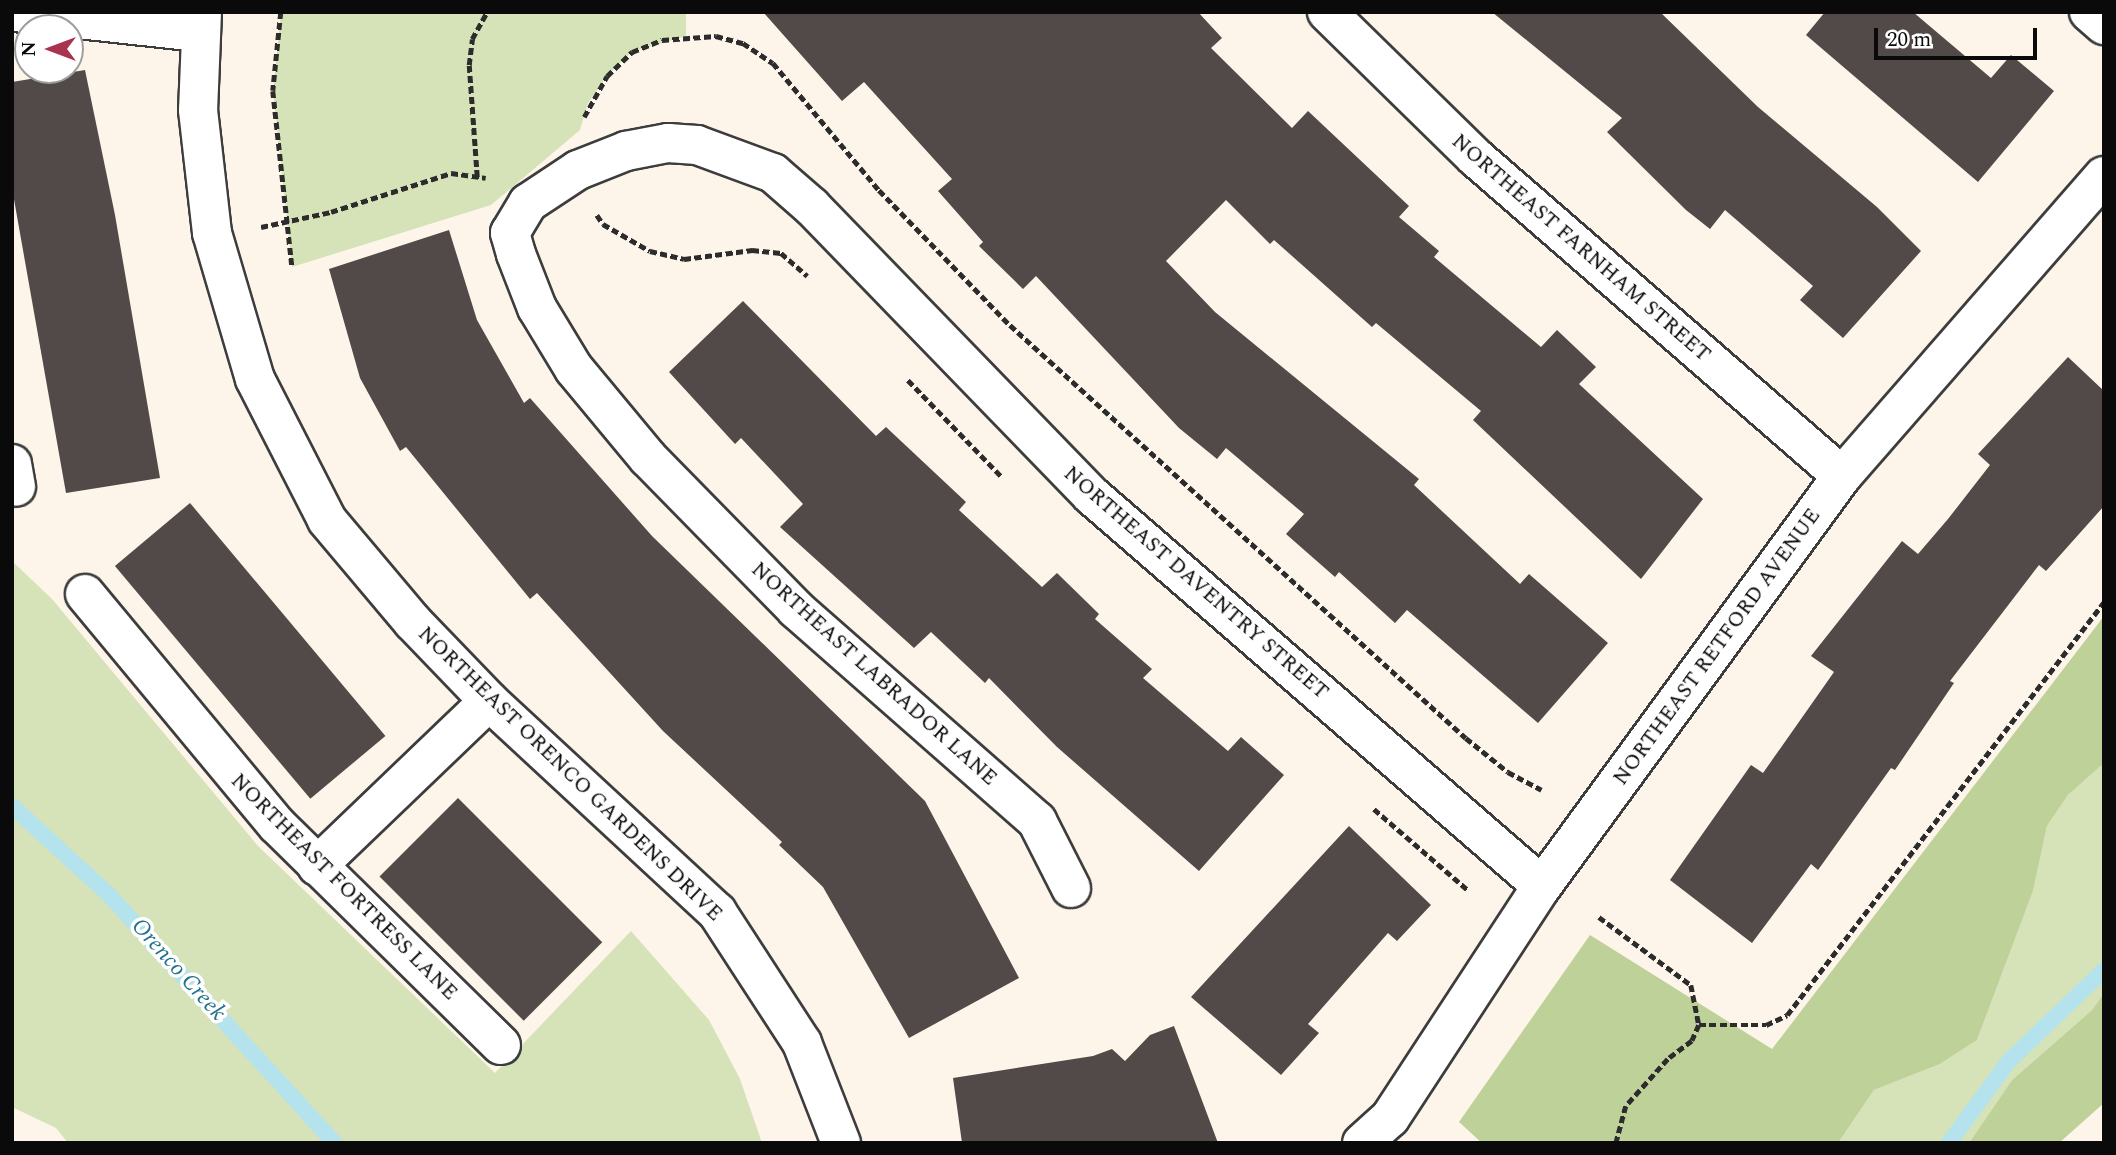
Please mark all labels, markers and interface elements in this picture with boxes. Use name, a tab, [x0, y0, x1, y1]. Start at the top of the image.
north arrow	[14, 14, 84, 84]
scale bar	[1878, 14, 2041, 58]
text: 20 m	[1887, 24, 1931, 56]
text: N	[15, 41, 44, 57]
street label: NORTHEAST FARNHAM STREET	[1446, 129, 1716, 367]
street label: NORTHEAST DAVENTRY STREET	[1058, 461, 1334, 705]
street label: NORTHEAST RETFORD AVENUE	[1608, 504, 1826, 790]
street label: NORTHEAST LABRADOR LANE	[746, 557, 1002, 791]
street label: NORTHEAST ORENCO GARDENS DRIVE	[413, 621, 727, 927]
street label: NORTHEAST FORTRESS LANE	[225, 768, 463, 1006]
water label: Orenco Creek	[125, 913, 231, 1027]

